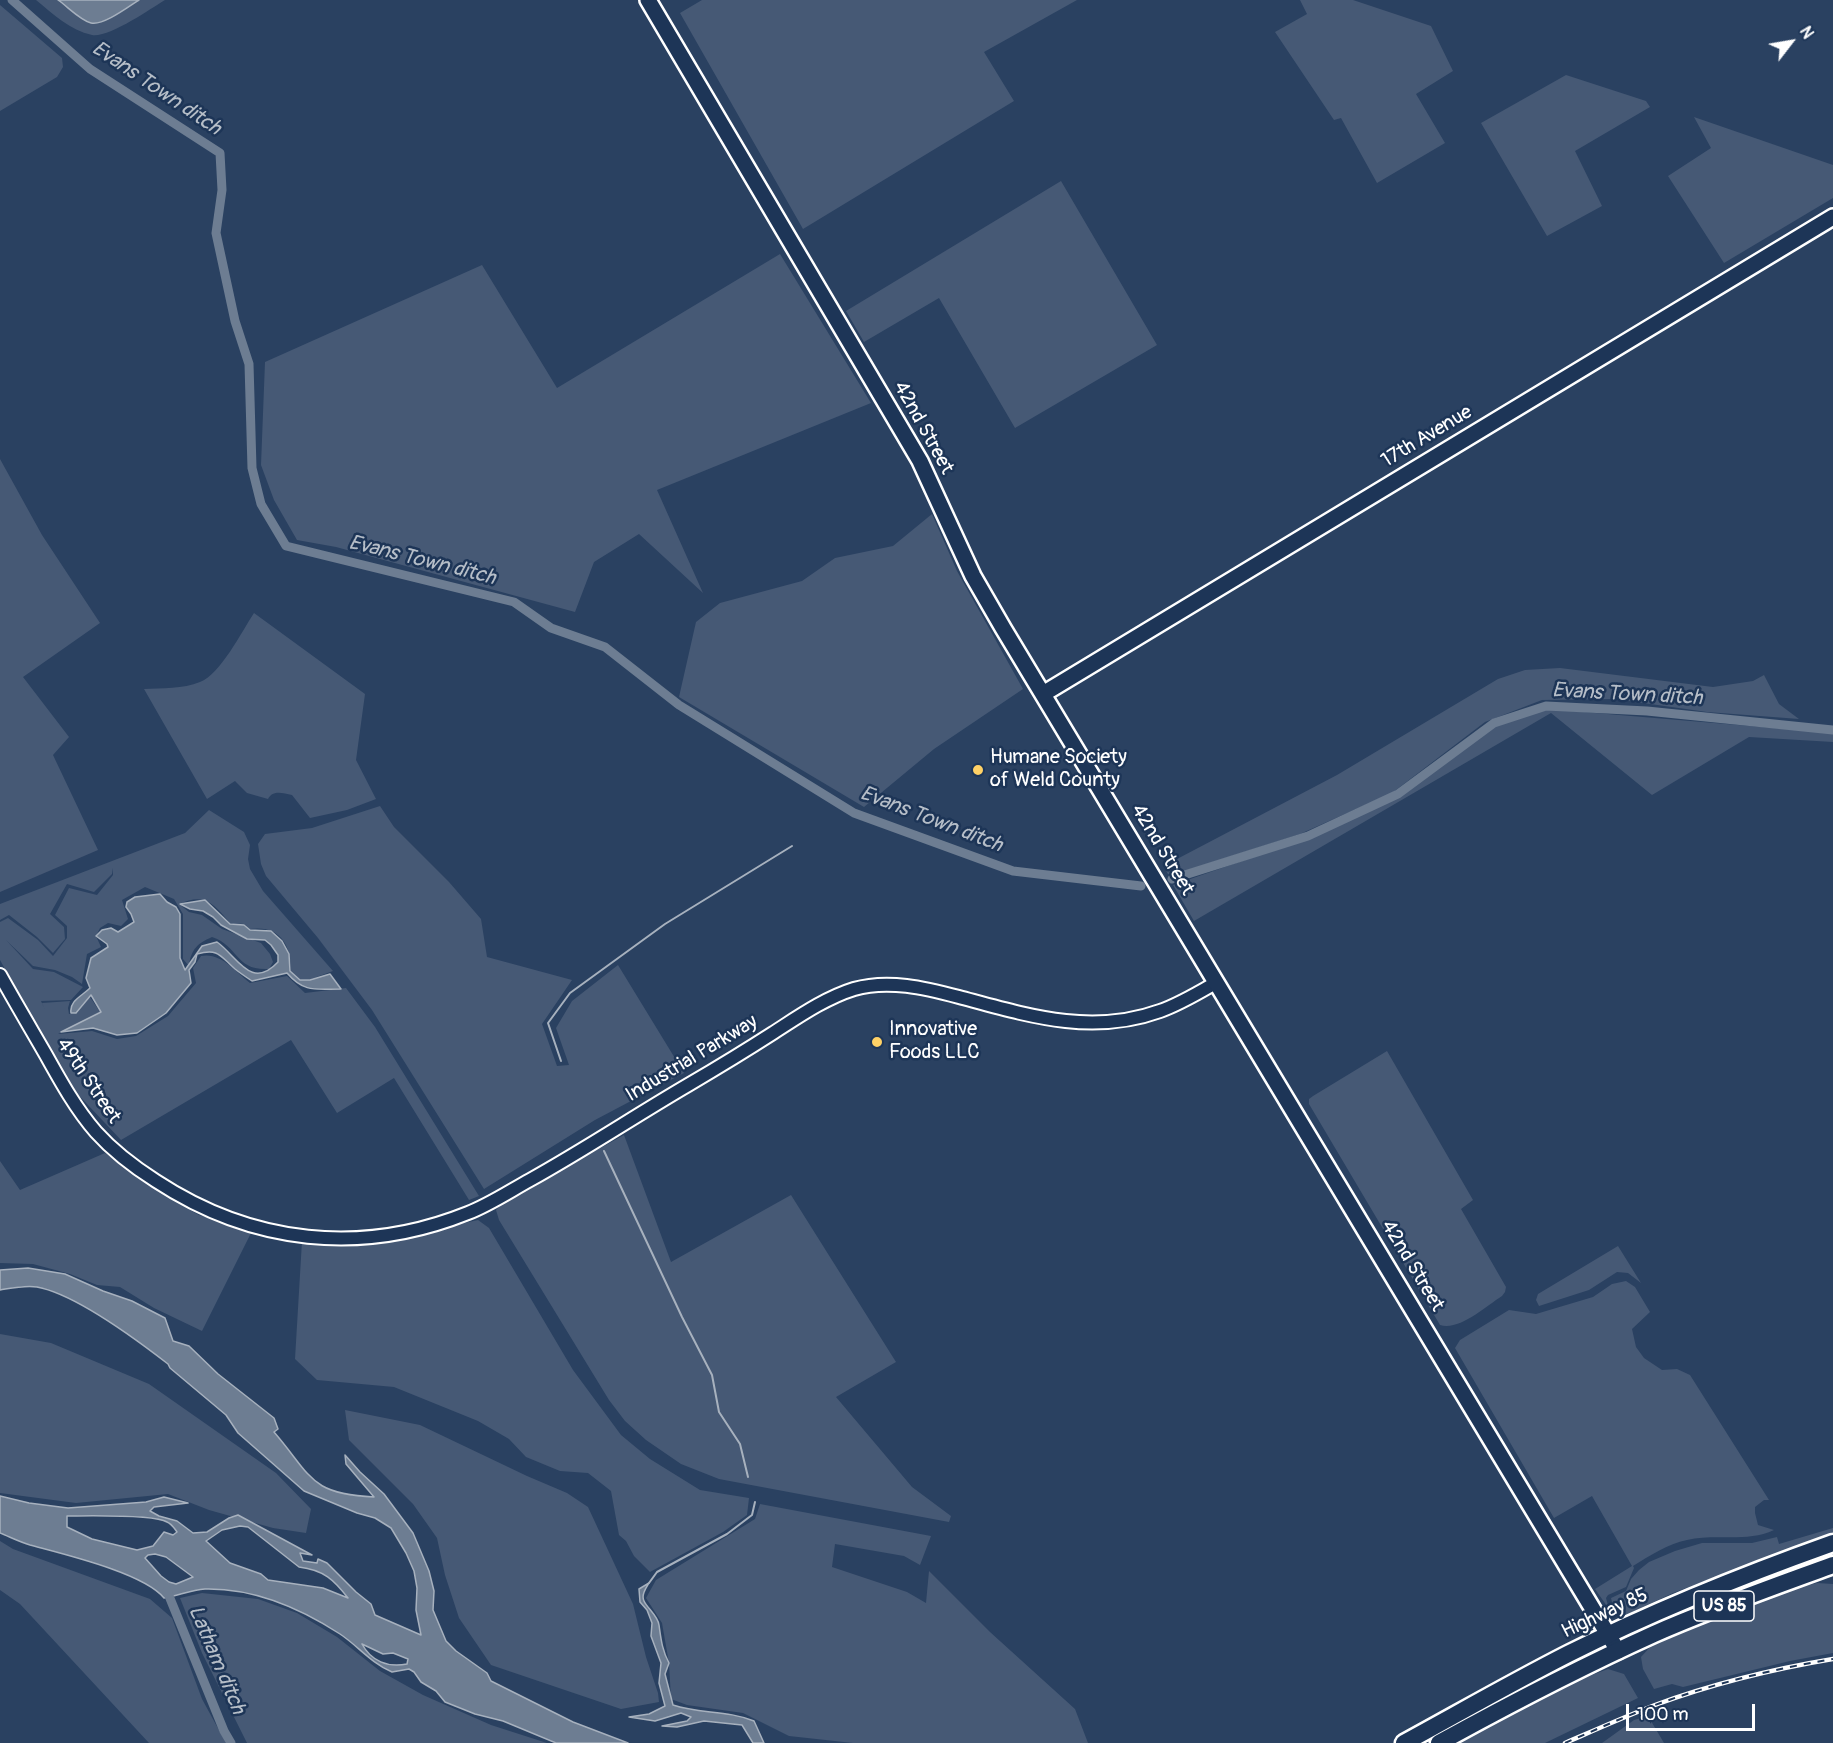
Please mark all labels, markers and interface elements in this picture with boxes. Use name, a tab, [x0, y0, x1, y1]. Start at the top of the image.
north arrow	[1761, 12, 1821, 72]
text: N	[1795, 23, 1818, 43]
water label: Evans Town ditch	[87, 37, 225, 141]
street label: 42nd Street	[888, 377, 958, 479]
street label: 17th Avenue	[1377, 401, 1477, 473]
water label: Evans Town ditch	[346, 531, 498, 591]
water label: Evans Town ditch	[1551, 678, 1703, 712]
place label: Humane Society of Weld County	[990, 746, 1127, 793]
marker: Humane Society of Weld County	[971, 763, 985, 777]
water label: Evans Town ditch	[856, 781, 1006, 859]
street label: 42nd Street	[1125, 800, 1199, 900]
street label: Industrial Parkway	[622, 1010, 762, 1108]
place label: Innovative Foods LLC	[889, 1018, 980, 1065]
street label: 49th Street	[51, 1034, 125, 1128]
marker: Innovative Foods LLC	[870, 1035, 884, 1049]
street label: 42nd Street	[1375, 1216, 1449, 1316]
street label: Highway 85	[1558, 1584, 1652, 1644]
road number: US 85	[1694, 1591, 1754, 1621]
water label: Latham ditch	[182, 1602, 250, 1718]
scale bar	[1629, 1692, 1758, 1730]
text: 100 m	[1637, 1703, 1689, 1726]

